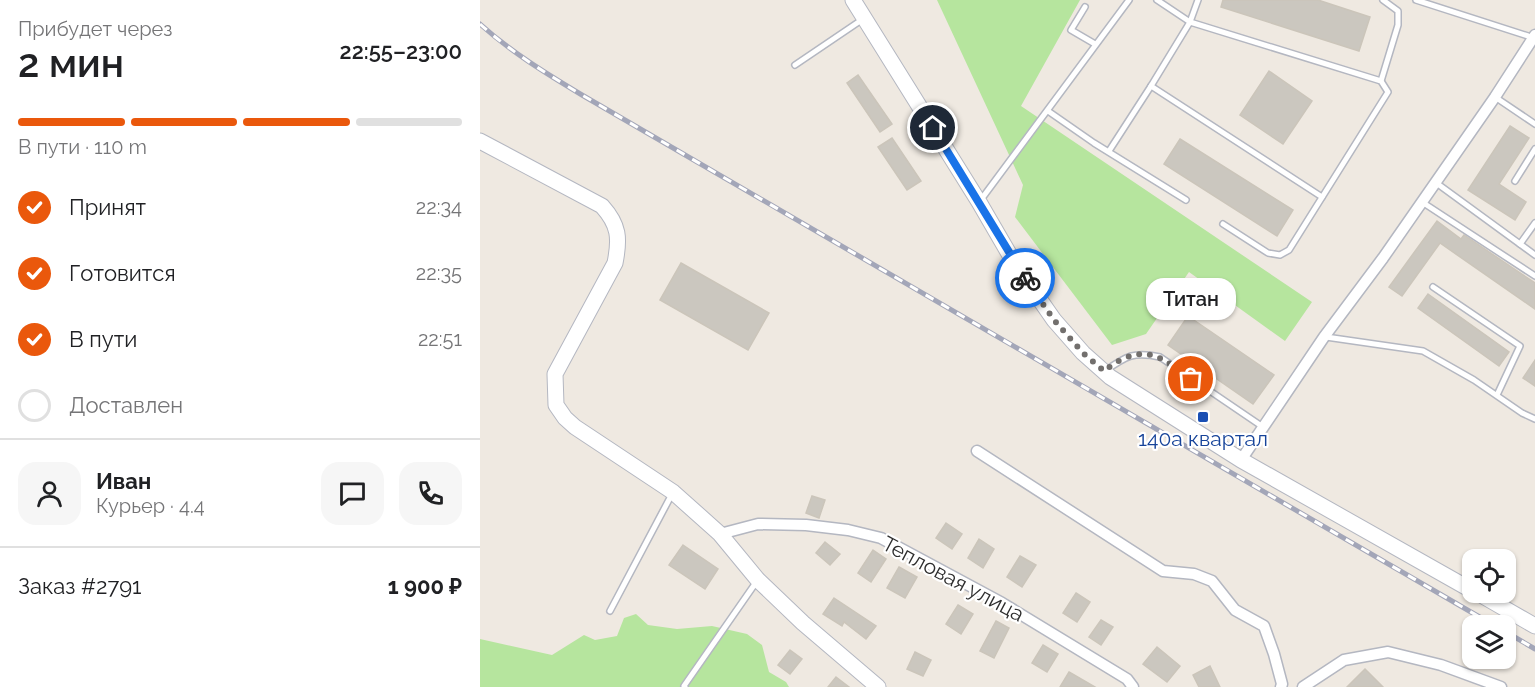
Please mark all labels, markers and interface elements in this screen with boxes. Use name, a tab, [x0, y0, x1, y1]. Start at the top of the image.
text: Прибудет через	[18, 17, 172, 41]
text: 22:55–23:00	[340, 38, 462, 64]
text: 2 мин	[18, 40, 124, 86]
pin	[907, 102, 958, 153]
icon: home	[916, 111, 949, 144]
text: В пути · 110 m	[18, 135, 147, 159]
icon: check	[18, 191, 51, 224]
text: Принят	[69, 194, 146, 220]
text: 22:34	[416, 195, 462, 219]
courier	[995, 248, 1055, 308]
icon: check	[18, 257, 51, 290]
text: Готовится	[69, 260, 176, 286]
text: 22:35	[416, 261, 462, 285]
icon: bike	[1009, 262, 1042, 295]
callout: Титан	[1146, 277, 1236, 319]
text: Титан	[1163, 287, 1219, 311]
icon: check	[18, 323, 51, 356]
text: В пути	[69, 326, 137, 352]
text: 22:51	[418, 327, 462, 351]
pin	[1165, 353, 1216, 404]
icon: bag	[1174, 362, 1207, 395]
text: Доставлен	[69, 392, 183, 418]
marker: 140а квартал	[1196, 410, 1210, 424]
place label: 140а квартал	[1138, 426, 1268, 451]
button: person	[18, 462, 81, 525]
button: chat	[321, 462, 384, 525]
button: phone	[399, 462, 462, 525]
text: Иван	[96, 468, 151, 494]
text: Курьер · 4.4	[96, 494, 205, 518]
street label: Тепловая улица	[878, 531, 1028, 626]
map controls	[1462, 549, 1516, 669]
button: locate	[1462, 549, 1516, 603]
text: Заказ #2791	[18, 573, 142, 599]
text: 1 900 ₽	[388, 573, 462, 599]
button: layers	[1462, 615, 1516, 669]

